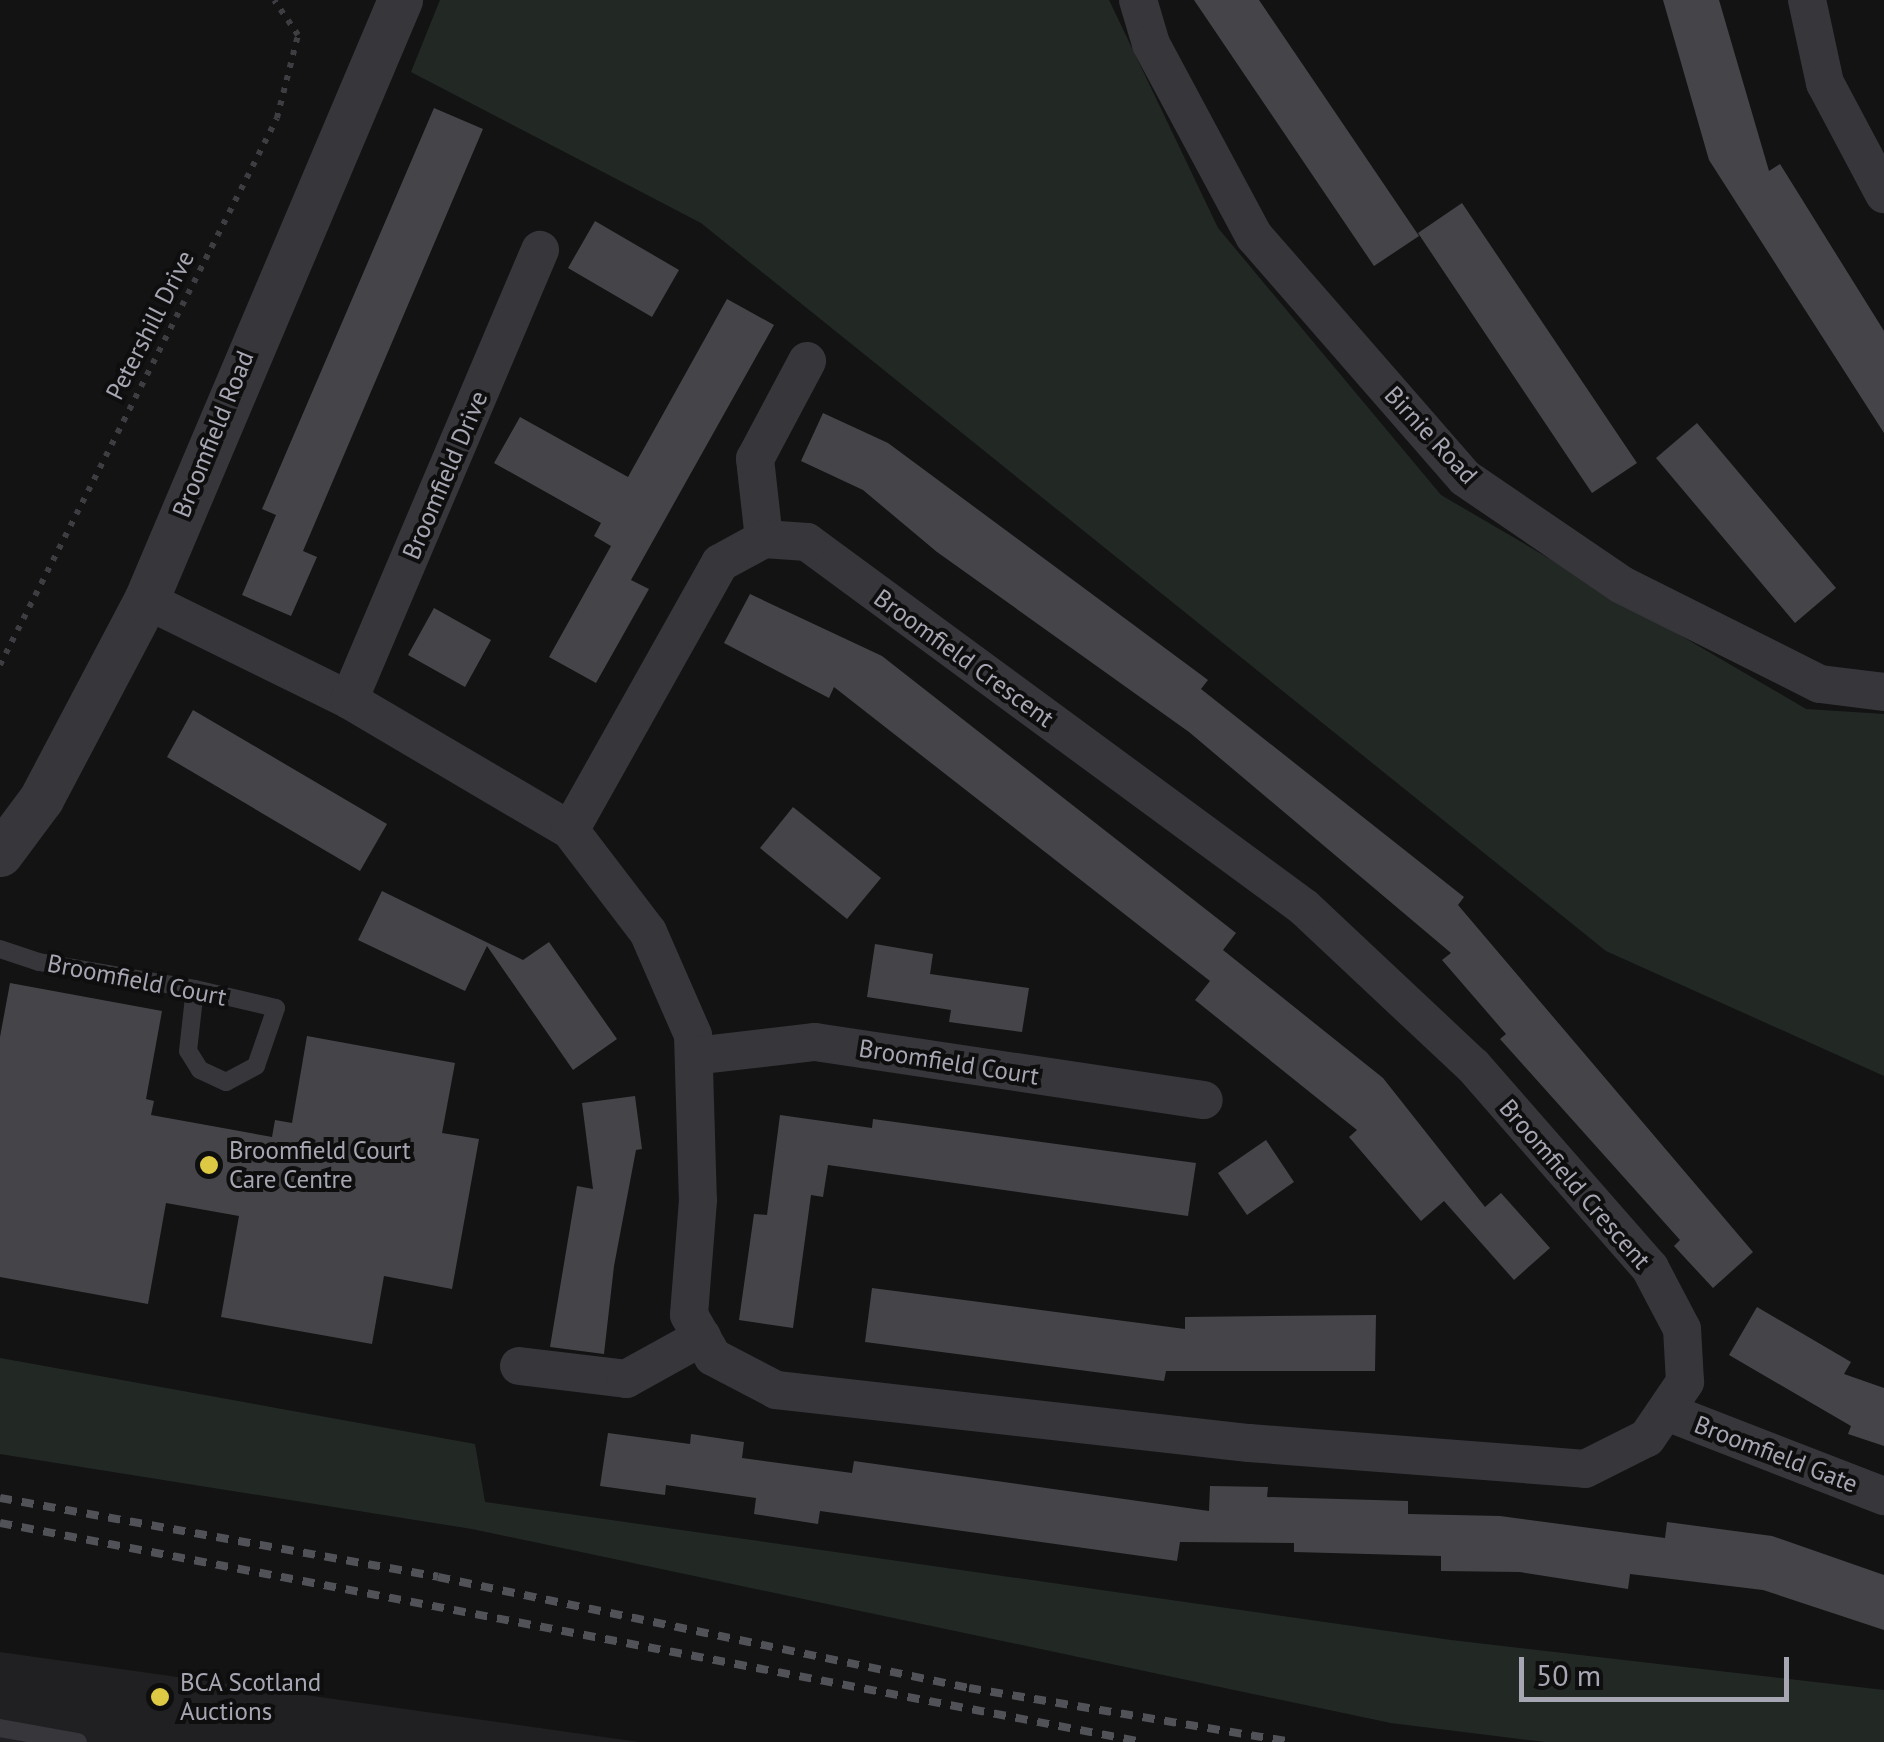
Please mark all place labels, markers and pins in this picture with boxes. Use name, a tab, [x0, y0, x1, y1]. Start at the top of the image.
place label: Broomfield Court Care Centre	[229, 1136, 411, 1195]
marker: Broomfield Court Care Centre	[198, 1154, 220, 1176]
place label: BCA Scotland Auctions	[180, 1668, 322, 1727]
marker: BCA Scotland Auctions	[149, 1686, 171, 1708]

